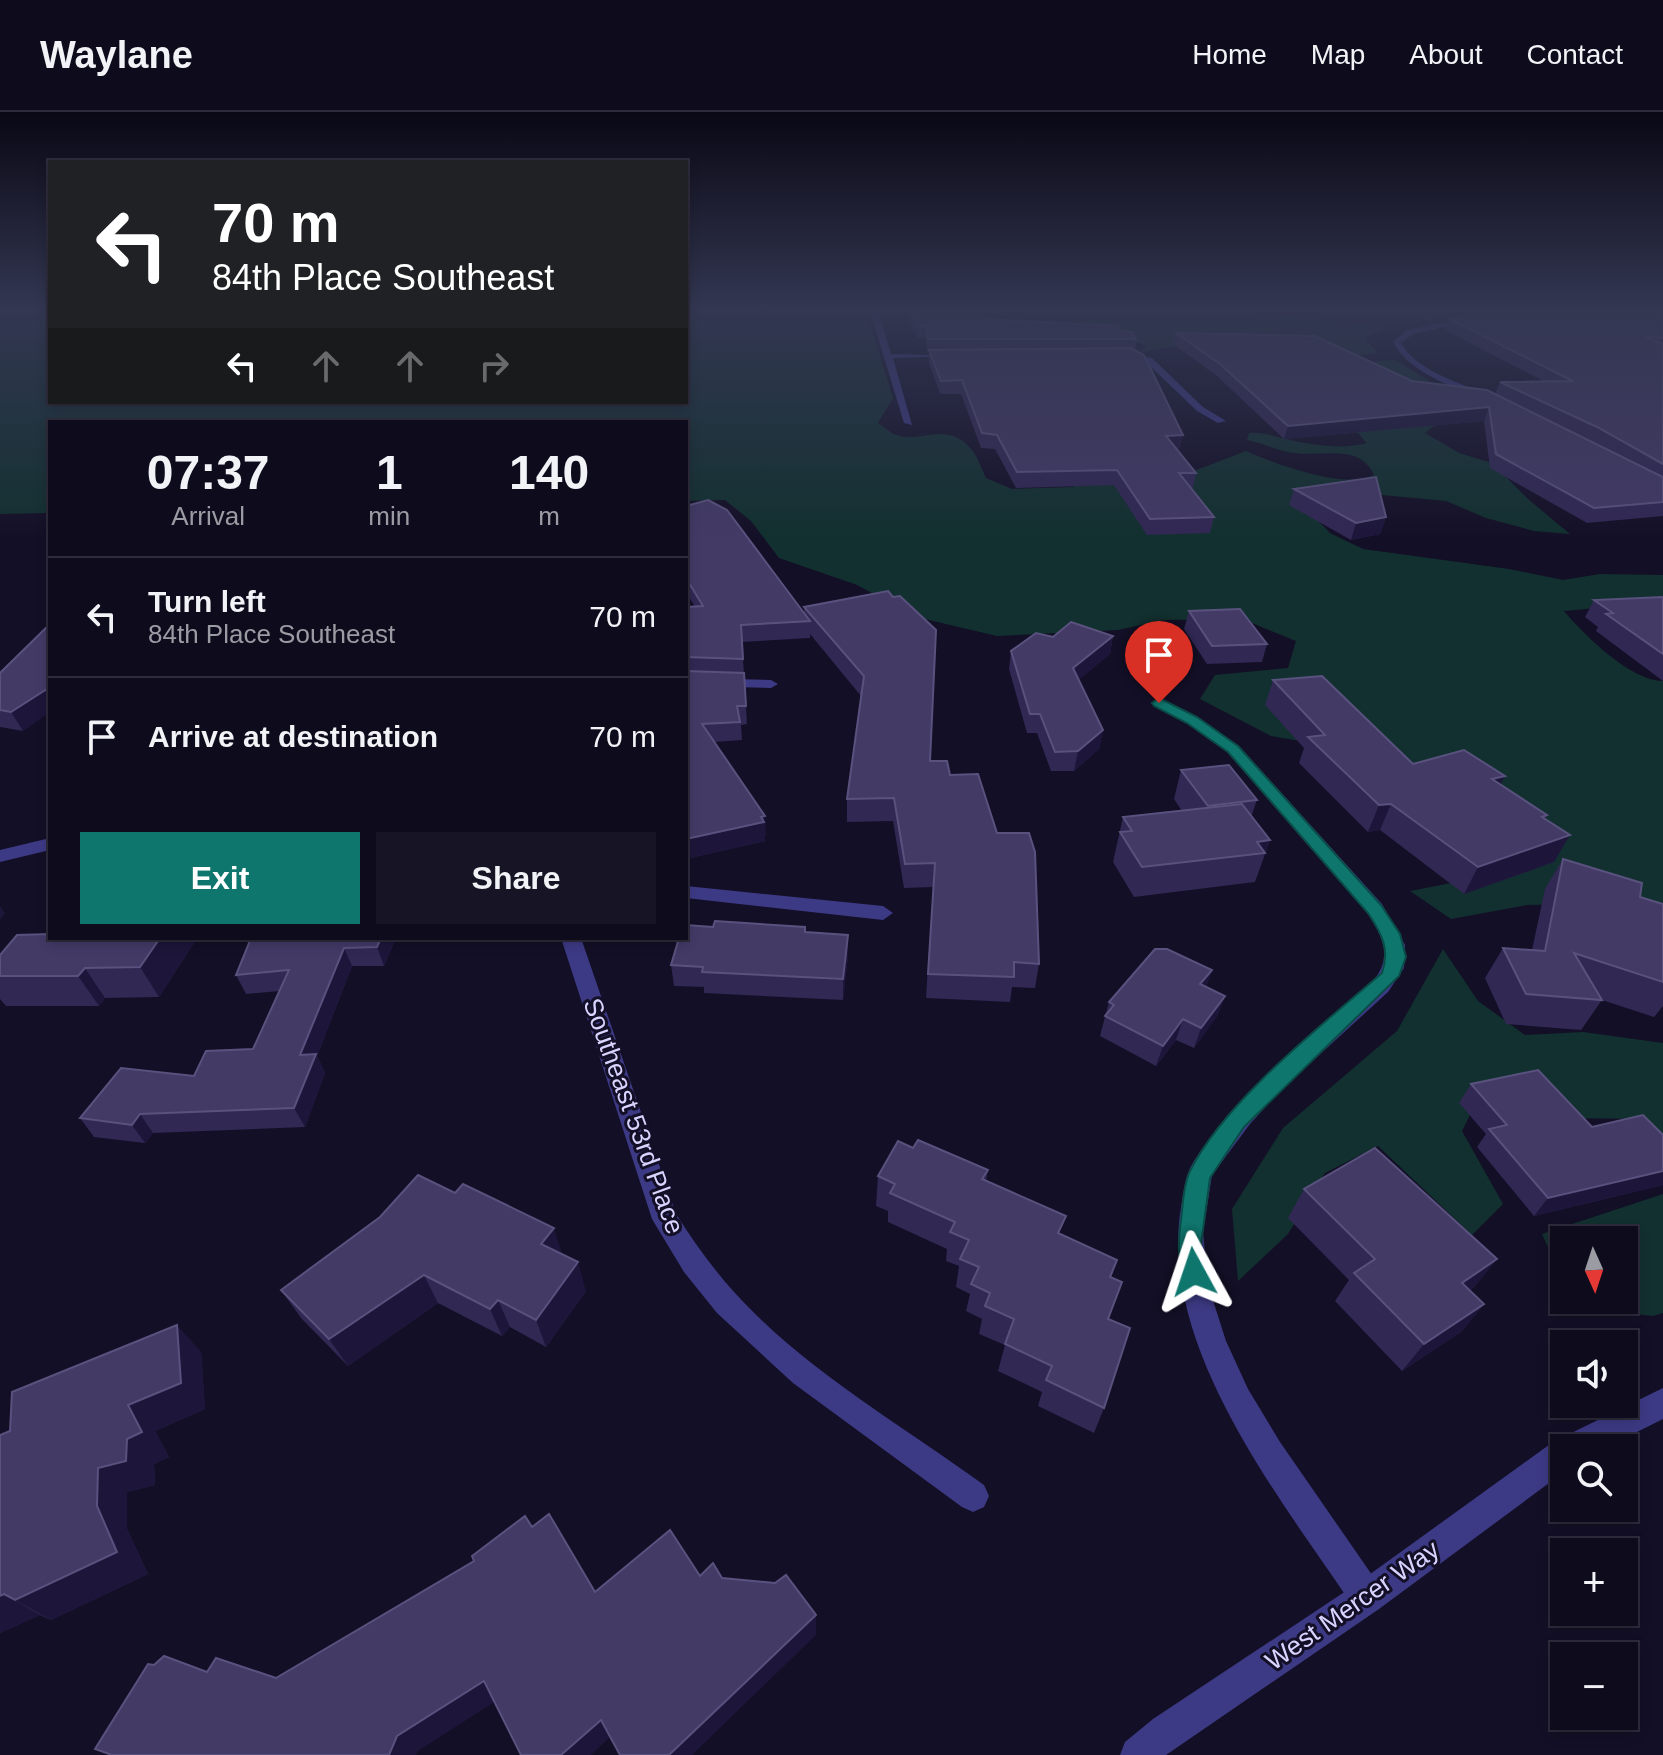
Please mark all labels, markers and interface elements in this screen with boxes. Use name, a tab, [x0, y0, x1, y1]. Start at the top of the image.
text: Waylane	[40, 34, 193, 76]
text: Home	[1192, 39, 1267, 70]
text: Map	[1311, 39, 1365, 70]
text: About	[1409, 39, 1483, 70]
text: Contact	[1527, 39, 1623, 70]
text: 70 m	[212, 191, 340, 254]
icon: left	[80, 192, 184, 296]
text: 84th Place Southeast	[212, 257, 554, 298]
icon: left	[220, 344, 264, 388]
icon: ahead	[304, 344, 348, 388]
icon: ahead	[388, 344, 432, 388]
icon: right	[472, 344, 516, 388]
text: 07:37	[147, 446, 270, 499]
text: 1	[376, 446, 403, 499]
text: 140	[509, 446, 589, 499]
text: Arrival	[171, 501, 245, 531]
text: min	[368, 501, 410, 531]
text: m	[538, 501, 560, 531]
text: Turn left	[148, 585, 266, 618]
icon: left	[80, 595, 124, 639]
text: 70 m	[589, 600, 656, 633]
text: 84th Place Southeast	[148, 619, 395, 649]
pin	[1125, 621, 1193, 703]
icon: arrive	[1137, 633, 1181, 677]
icon: arrive	[80, 715, 124, 759]
text: Arrive at destination	[148, 720, 438, 753]
text: 70 m	[589, 720, 656, 753]
button: Exit	[80, 832, 360, 924]
button: Share	[376, 832, 656, 924]
street label: Southeast 53rd Place	[577, 994, 691, 1238]
north arrow	[1550, 1226, 1638, 1314]
map controls	[1550, 1226, 1638, 1730]
position arrow	[1152, 1230, 1236, 1314]
button: sound	[1550, 1330, 1638, 1418]
button: search	[1550, 1434, 1638, 1522]
street label: West Mercer Way	[1259, 1534, 1445, 1676]
button: +	[1550, 1538, 1638, 1626]
button: −	[1550, 1642, 1638, 1730]

